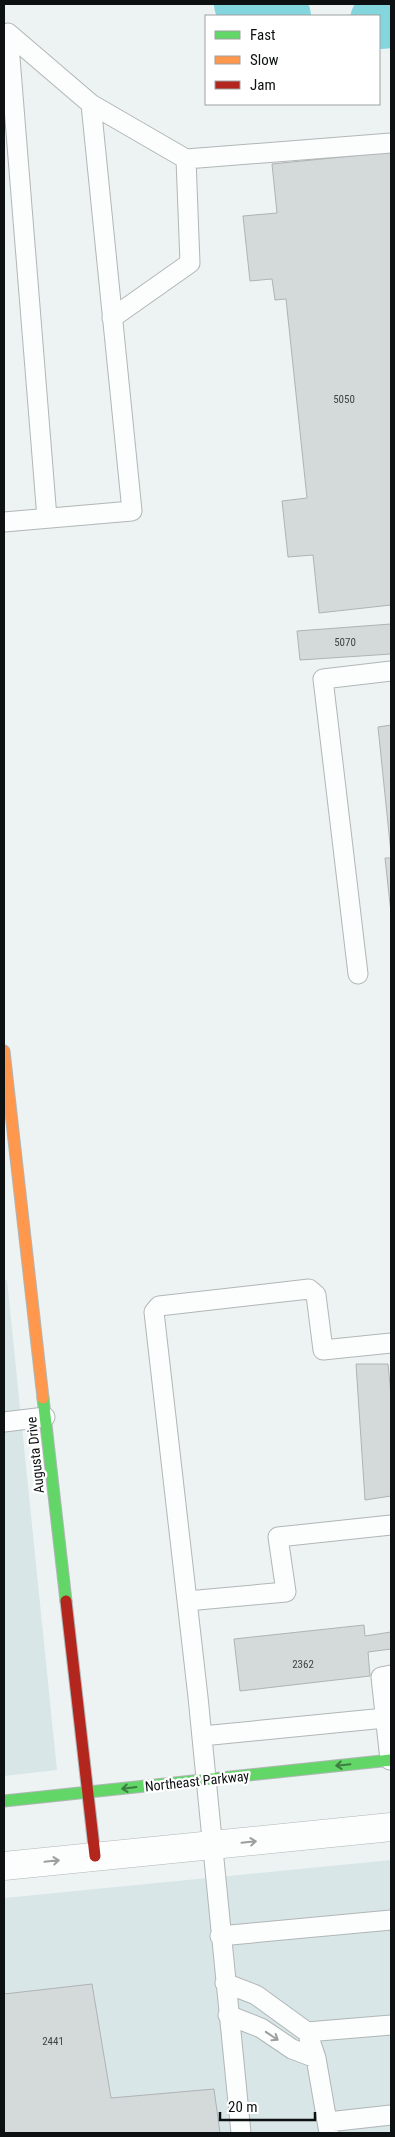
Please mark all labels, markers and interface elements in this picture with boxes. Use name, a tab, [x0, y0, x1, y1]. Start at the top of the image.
legend	[205, 15, 380, 105]
text: Fast	[250, 26, 275, 44]
text: Slow	[250, 51, 279, 69]
text: Jam	[250, 76, 276, 94]
house number: 5050	[333, 393, 355, 406]
house number: 5070	[334, 636, 356, 649]
street label: Augusta Drive	[23, 1416, 47, 1494]
house number: 2362	[292, 1658, 314, 1671]
one-way arrow	[335, 1760, 351, 1770]
street label: Northeast Parkway	[144, 1768, 250, 1794]
one-way arrow	[121, 1783, 137, 1793]
one-way arrow	[241, 1837, 257, 1846]
one-way arrow	[44, 1856, 60, 1865]
one-way arrow	[265, 2030, 279, 2041]
house number: 2441	[42, 2035, 64, 2048]
scale bar	[220, 2090, 315, 2122]
text: 20 m	[228, 2098, 258, 2116]

